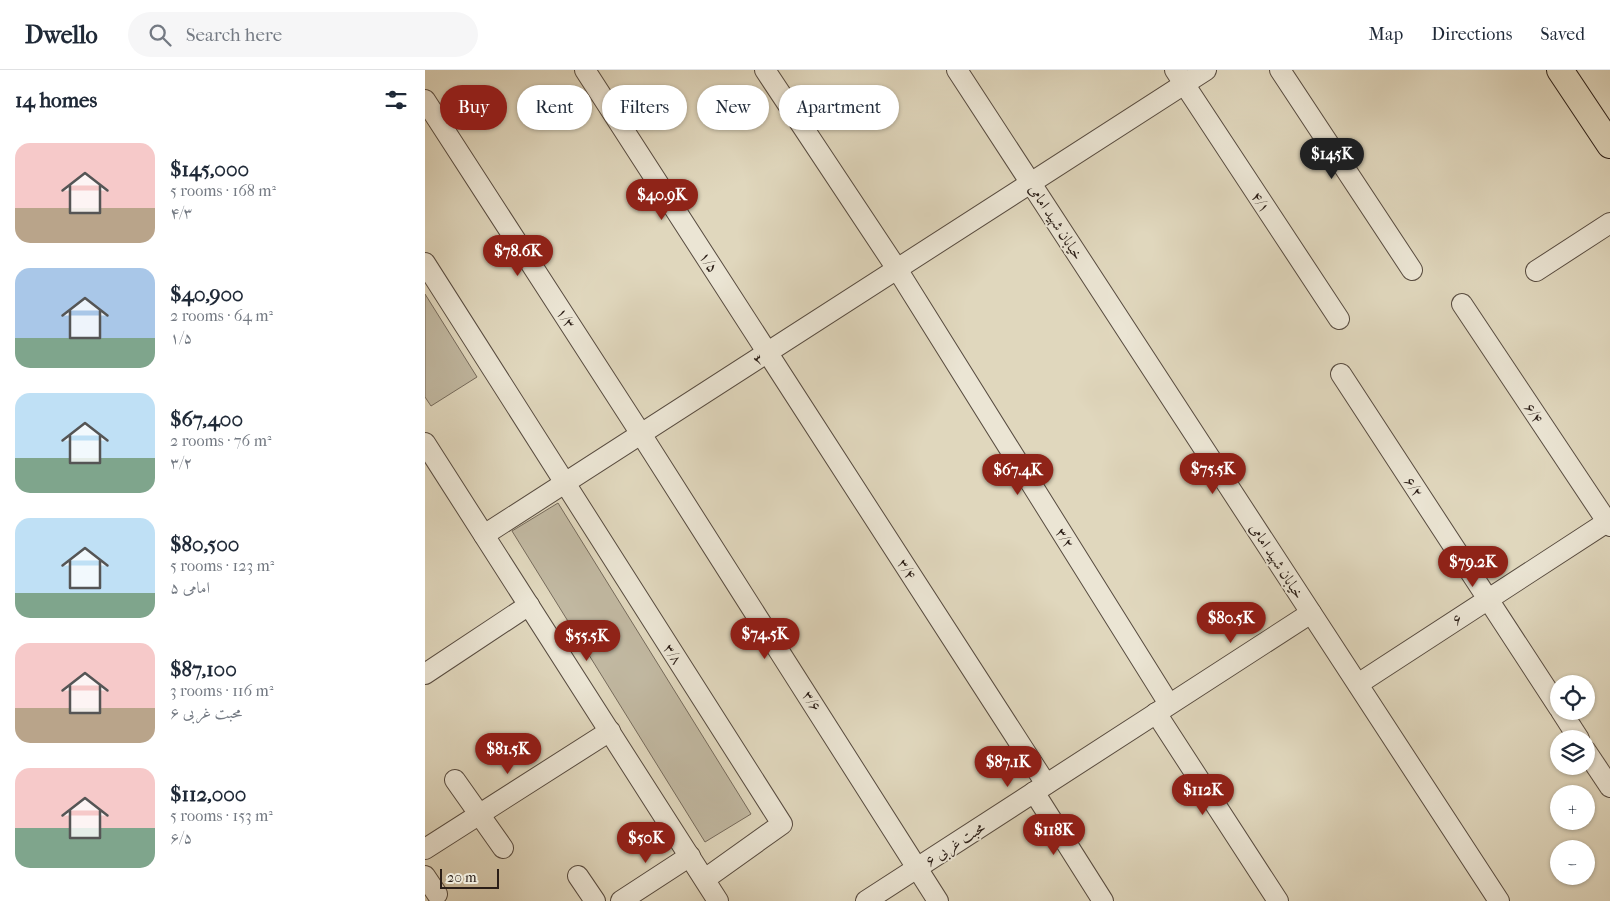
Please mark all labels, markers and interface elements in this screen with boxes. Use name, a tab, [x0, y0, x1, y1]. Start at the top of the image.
search box	[128, 12, 478, 57]
text: Dwello	[25, 21, 98, 49]
icon: search	[146, 21, 174, 49]
text: Search here	[186, 24, 282, 46]
text: Map	[1369, 24, 1403, 45]
text: Directions	[1431, 24, 1512, 45]
text: Saved	[1540, 24, 1585, 45]
chip: Buy	[440, 85, 507, 130]
chip: Rent	[517, 85, 592, 130]
chip: Filters	[602, 85, 687, 130]
chip: New	[697, 85, 769, 130]
chip: Apartment	[779, 85, 899, 130]
icon: filters	[382, 86, 410, 114]
text: 14 homes	[15, 88, 97, 112]
pin: $145K	[1297, 138, 1367, 180]
text: $145K	[1311, 144, 1353, 163]
text: $145,000	[170, 157, 249, 181]
icon: home	[55, 163, 115, 223]
pin: $40.9K	[621, 178, 703, 221]
text: 5 rooms · 168 m²	[170, 181, 276, 200]
street label: خیابان شهید امامی	[1024, 181, 1087, 264]
text: $40.9K	[637, 185, 687, 204]
street label: ۴/۱	[1248, 188, 1274, 216]
text: ۴/۳	[170, 203, 193, 222]
pin: $78.6K	[477, 234, 559, 277]
text: $78.6K	[494, 241, 542, 260]
street label: ۱/۵	[696, 248, 722, 276]
text: $40,900	[170, 282, 244, 306]
icon: home	[55, 288, 115, 348]
street label: ۱/۳	[553, 304, 579, 332]
text: 2 rooms · 64 m²	[170, 306, 273, 325]
text: ۱/۵	[170, 328, 193, 347]
street label: ۳	[749, 349, 767, 369]
street label: ۶/۴	[1521, 399, 1548, 427]
text: $67,400	[170, 407, 243, 431]
icon: home	[55, 413, 115, 473]
text: 2 rooms · 76 m²	[170, 431, 271, 450]
pin: $75.5K	[1172, 452, 1254, 495]
text: ۳/۲	[170, 453, 193, 472]
pin: $67.4K	[977, 454, 1059, 496]
text: $75.5K	[1191, 459, 1235, 478]
text: $67.4K	[993, 460, 1043, 479]
street label: ۶/۲	[1401, 473, 1427, 501]
street label: خیابان شهید امامی	[1245, 520, 1308, 603]
street label: ۳/۲	[1052, 524, 1078, 552]
text: $80,500	[170, 532, 239, 556]
icon: home	[55, 538, 115, 598]
pin: $79.2K	[1432, 546, 1514, 588]
text: $79.2K	[1449, 552, 1497, 571]
street label: ۳/۴	[894, 555, 920, 583]
text: 5 rooms · 123 m²	[170, 556, 274, 575]
text: امامی ۵	[170, 578, 210, 597]
pin: $80.5K	[1190, 602, 1272, 644]
text: $80.5K	[1208, 608, 1254, 627]
street label: ۶	[1448, 609, 1466, 629]
pin: $74.5K	[724, 618, 806, 660]
pin: $55.5K	[546, 620, 628, 662]
text: $74.5K	[742, 624, 788, 643]
text: $55.5K	[565, 626, 609, 645]
street label: ۳/۸	[660, 640, 686, 668]
text: $87,100	[170, 657, 237, 681]
icon: home	[55, 663, 115, 723]
map controls	[1550, 675, 1595, 885]
button: locate	[1550, 675, 1595, 720]
text: 3 rooms · 116 m²	[170, 681, 273, 700]
street label: ۳/۶	[799, 687, 825, 715]
text: محبت غربی ۶	[170, 703, 242, 722]
button: layers	[1550, 730, 1595, 775]
pin: $81.5K	[467, 732, 549, 775]
text: $81.5K	[486, 739, 530, 758]
pin: $87.1K	[967, 746, 1049, 788]
text: $87.1K	[986, 752, 1030, 771]
pin: $112K	[1168, 774, 1238, 816]
text: $112K	[1183, 780, 1223, 799]
text: $112,000	[170, 782, 246, 806]
button: +	[1550, 785, 1595, 830]
icon: home	[55, 788, 115, 848]
text: 5 rooms · 153 m²	[170, 806, 273, 825]
pin: $118K	[1019, 814, 1089, 856]
street label: محبت غربی ۶	[922, 818, 989, 872]
text: $118K	[1034, 820, 1074, 839]
pin: $50K	[616, 822, 676, 864]
text: ۶/۵	[170, 828, 193, 847]
text: $50K	[628, 828, 664, 847]
button: −	[1550, 840, 1595, 885]
scale bar	[440, 866, 499, 889]
text: 20 m	[447, 869, 477, 886]

